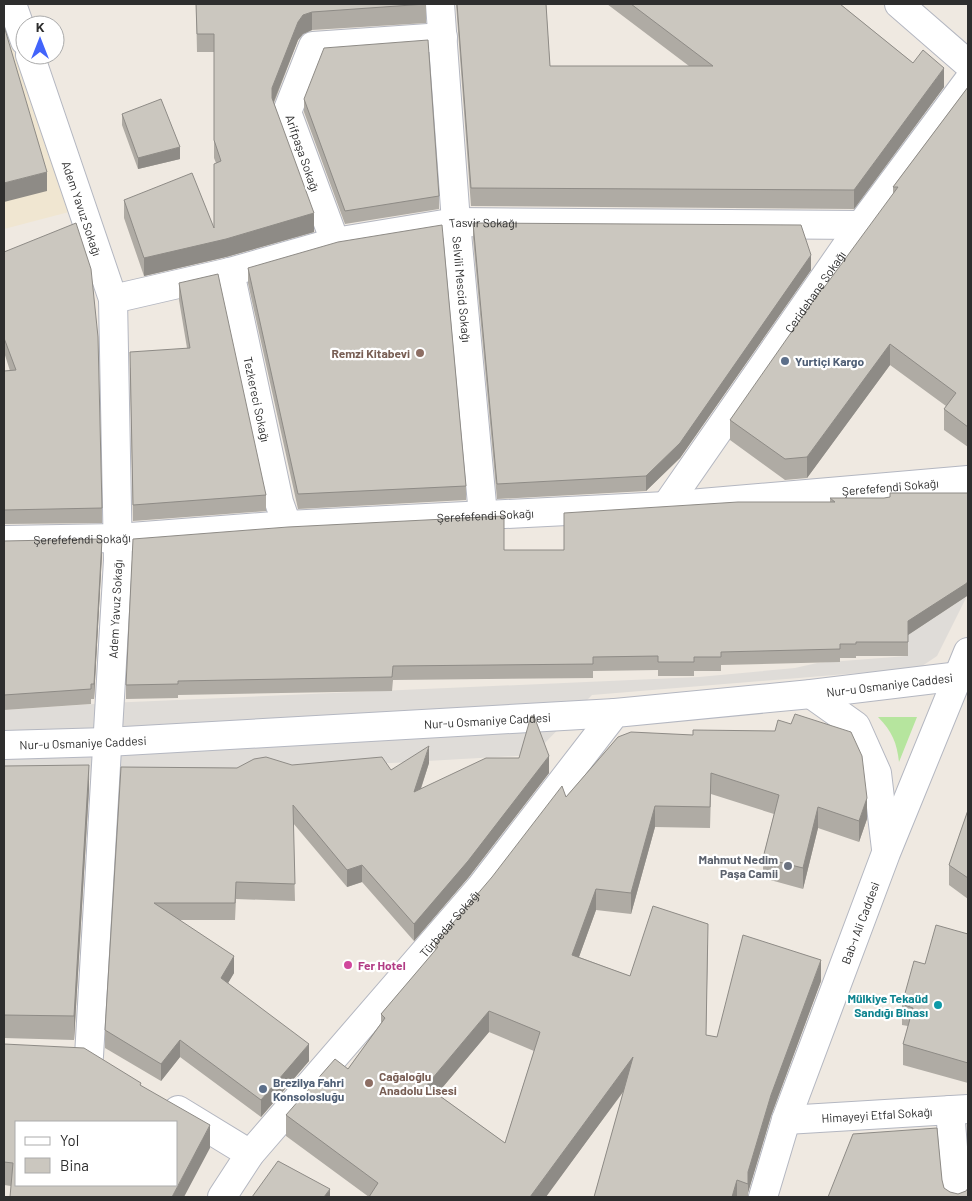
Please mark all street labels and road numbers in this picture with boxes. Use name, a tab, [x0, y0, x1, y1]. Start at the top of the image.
street label: Arifpaşa Sokağı	[283, 113, 323, 193]
street label: Adem Yavuz Sokağı	[60, 159, 105, 258]
street label: Tasvir Sokağı	[448, 215, 517, 230]
street label: Selvili Mescid Sokağı	[450, 235, 474, 343]
street label: Ceridehane Sokağı	[782, 248, 848, 335]
street label: Tezkereci Sokağı	[241, 355, 273, 443]
street label: Şerefefendi Sokağı	[841, 476, 939, 498]
street label: Şerefefendi Sokağı	[436, 506, 534, 524]
street label: Şerefefendi Sokağı	[33, 530, 131, 546]
street label: Adem Yavuz Sokağı	[105, 559, 125, 659]
street label: Nur-u Osmaniye Caddesi	[826, 670, 953, 699]
street label: Nur-u Osmaniye Caddesi	[424, 710, 551, 731]
street label: Nur-u Osmaniye Caddesi	[19, 733, 147, 752]
street label: Bab-ı Ali Caddesi	[838, 880, 882, 966]
street label: Türbedar Sokağı	[416, 887, 482, 960]
street label: Himayeyi Etfal Sokağı	[821, 1104, 933, 1125]

